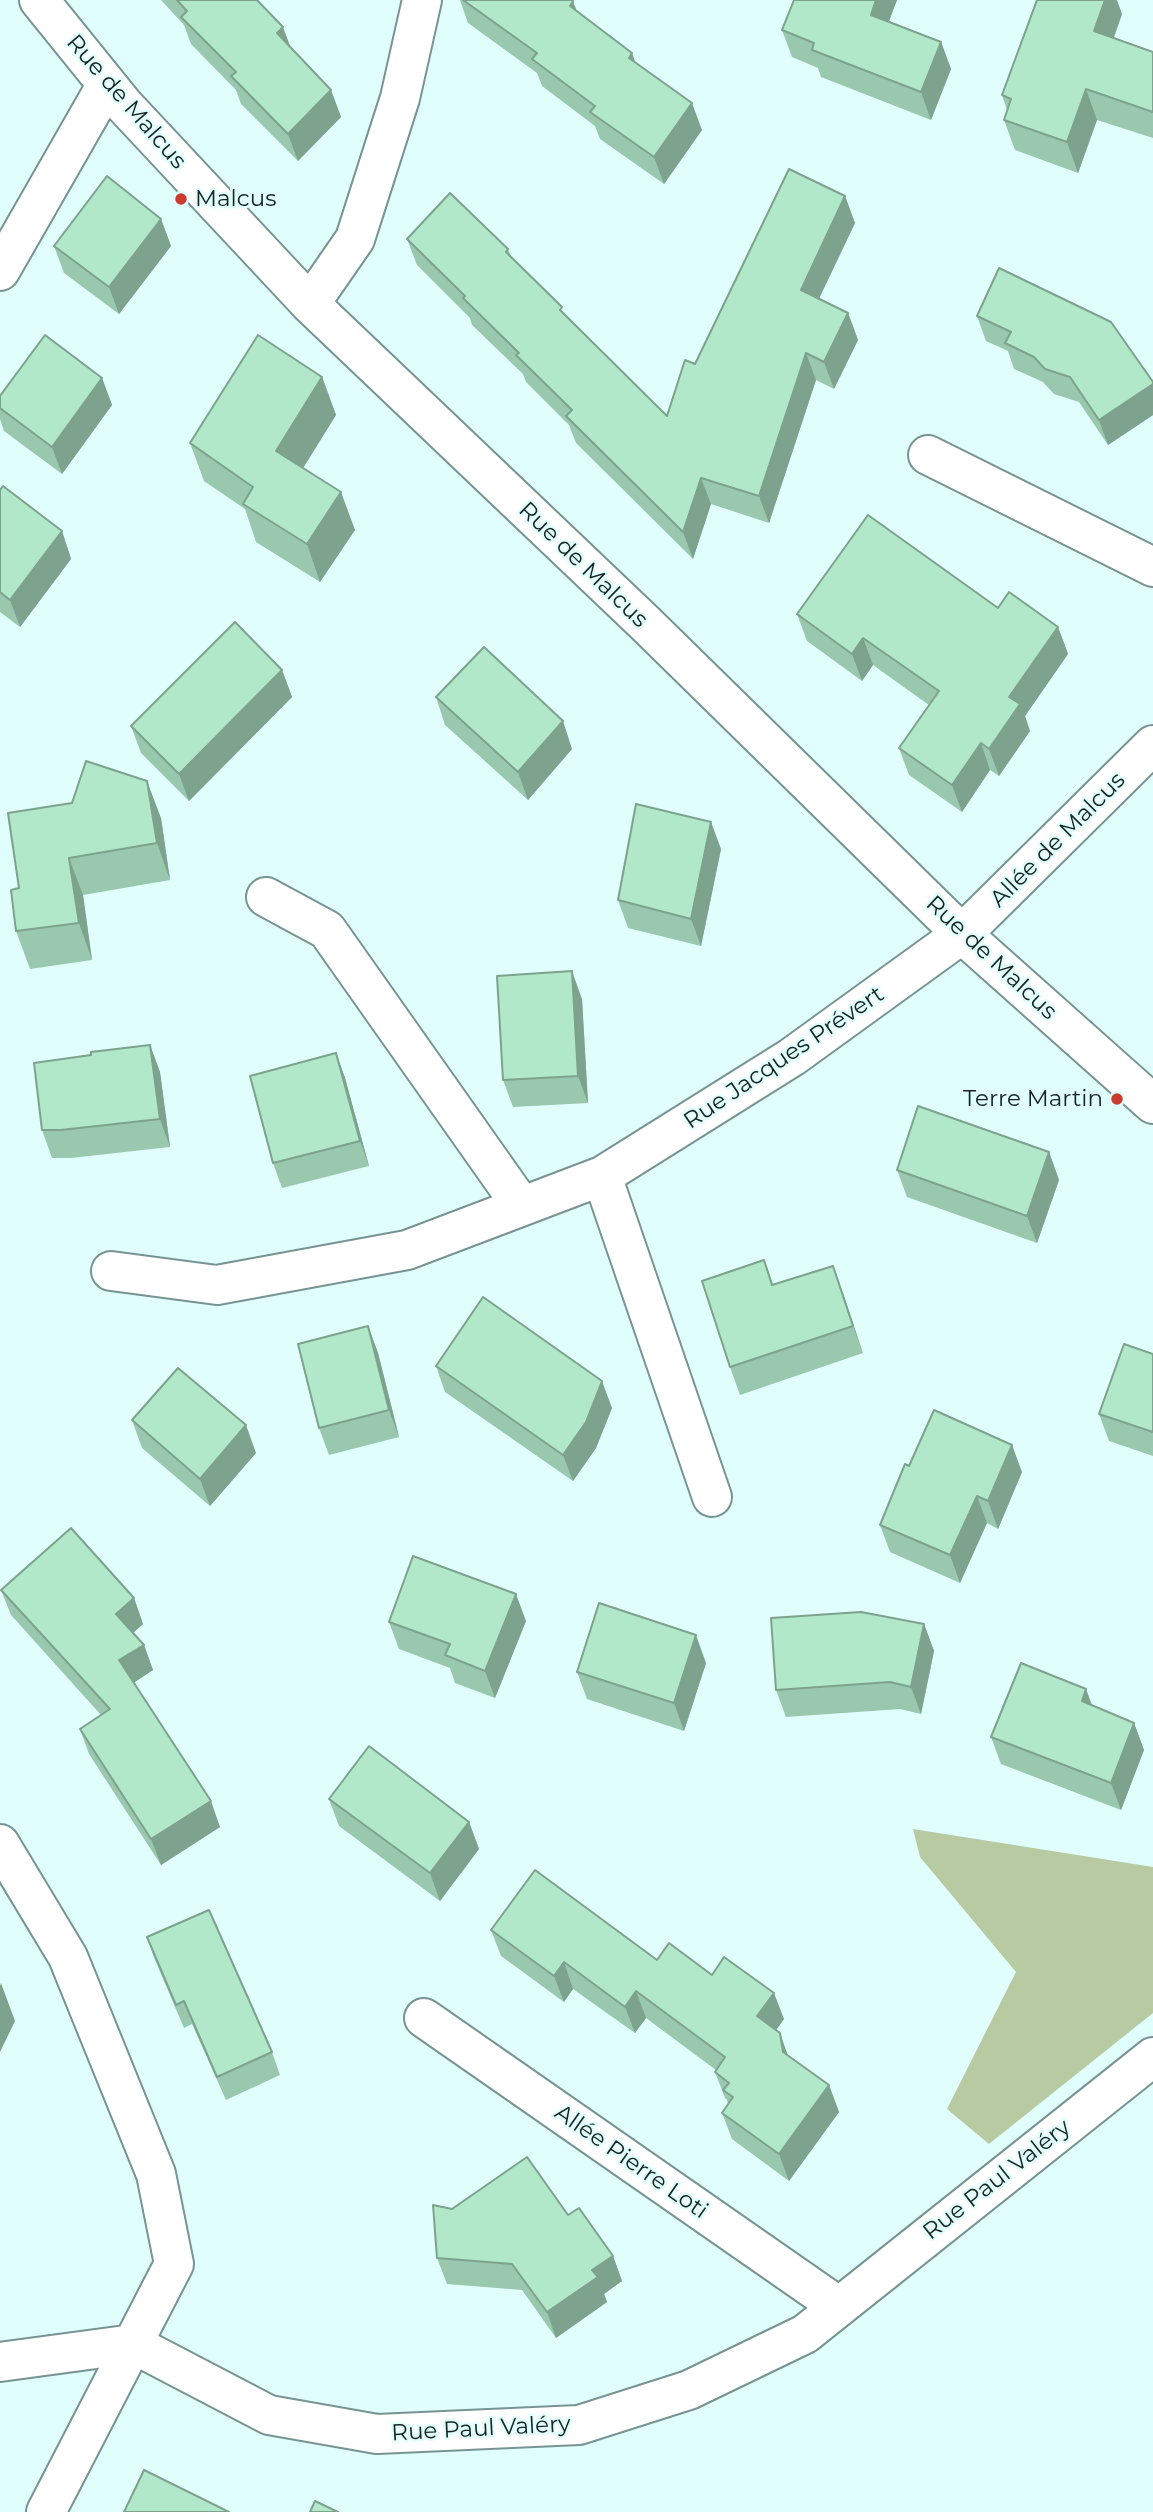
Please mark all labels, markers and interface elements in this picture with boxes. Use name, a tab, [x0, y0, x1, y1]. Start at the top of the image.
street label: Rue de Malcus	[60, 29, 192, 175]
place label: Malcus	[195, 185, 276, 213]
marker: Malcus	[173, 191, 189, 207]
street label: Rue de Malcus	[513, 496, 653, 634]
street label: Allée de Malcus	[985, 767, 1131, 913]
street label: Rue de Malcus	[920, 890, 1062, 1026]
street label: Rue Jacques Prévert	[679, 981, 889, 1135]
place label: Terre Martin	[963, 1085, 1103, 1113]
marker: Terre Martin	[1109, 1091, 1125, 1107]
street label: Allée Pierre Loti	[549, 2099, 713, 2225]
street label: Rue Paul Valéry	[918, 2114, 1076, 2246]
street label: Rue Paul Valéry	[391, 2411, 571, 2447]

